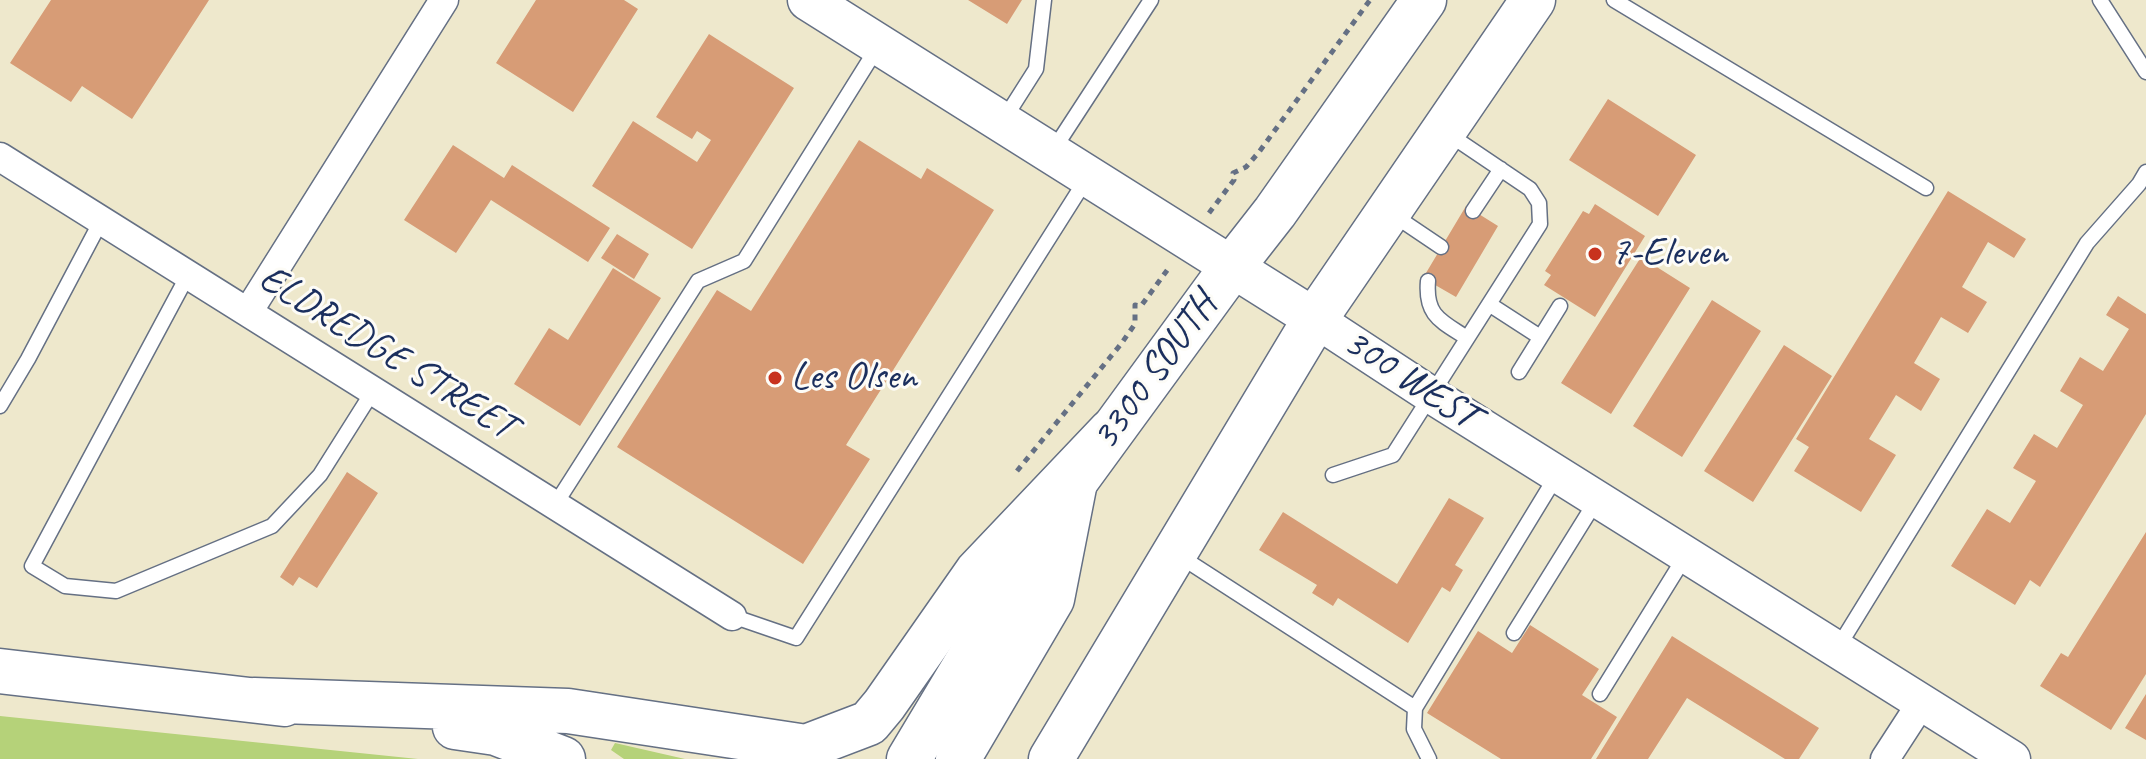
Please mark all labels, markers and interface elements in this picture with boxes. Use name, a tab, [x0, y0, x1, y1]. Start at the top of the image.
place label: 7-Eleven	[1611, 230, 1727, 278]
marker: 7-Eleven	[1586, 245, 1604, 263]
street label: ELDREDGE STREET	[250, 255, 524, 451]
street label: 3300 SOUTH	[1082, 284, 1228, 460]
street label: 300 WEST	[1334, 319, 1486, 441]
place label: Les Olsen	[791, 354, 916, 402]
marker: Les Olsen	[766, 369, 784, 387]

